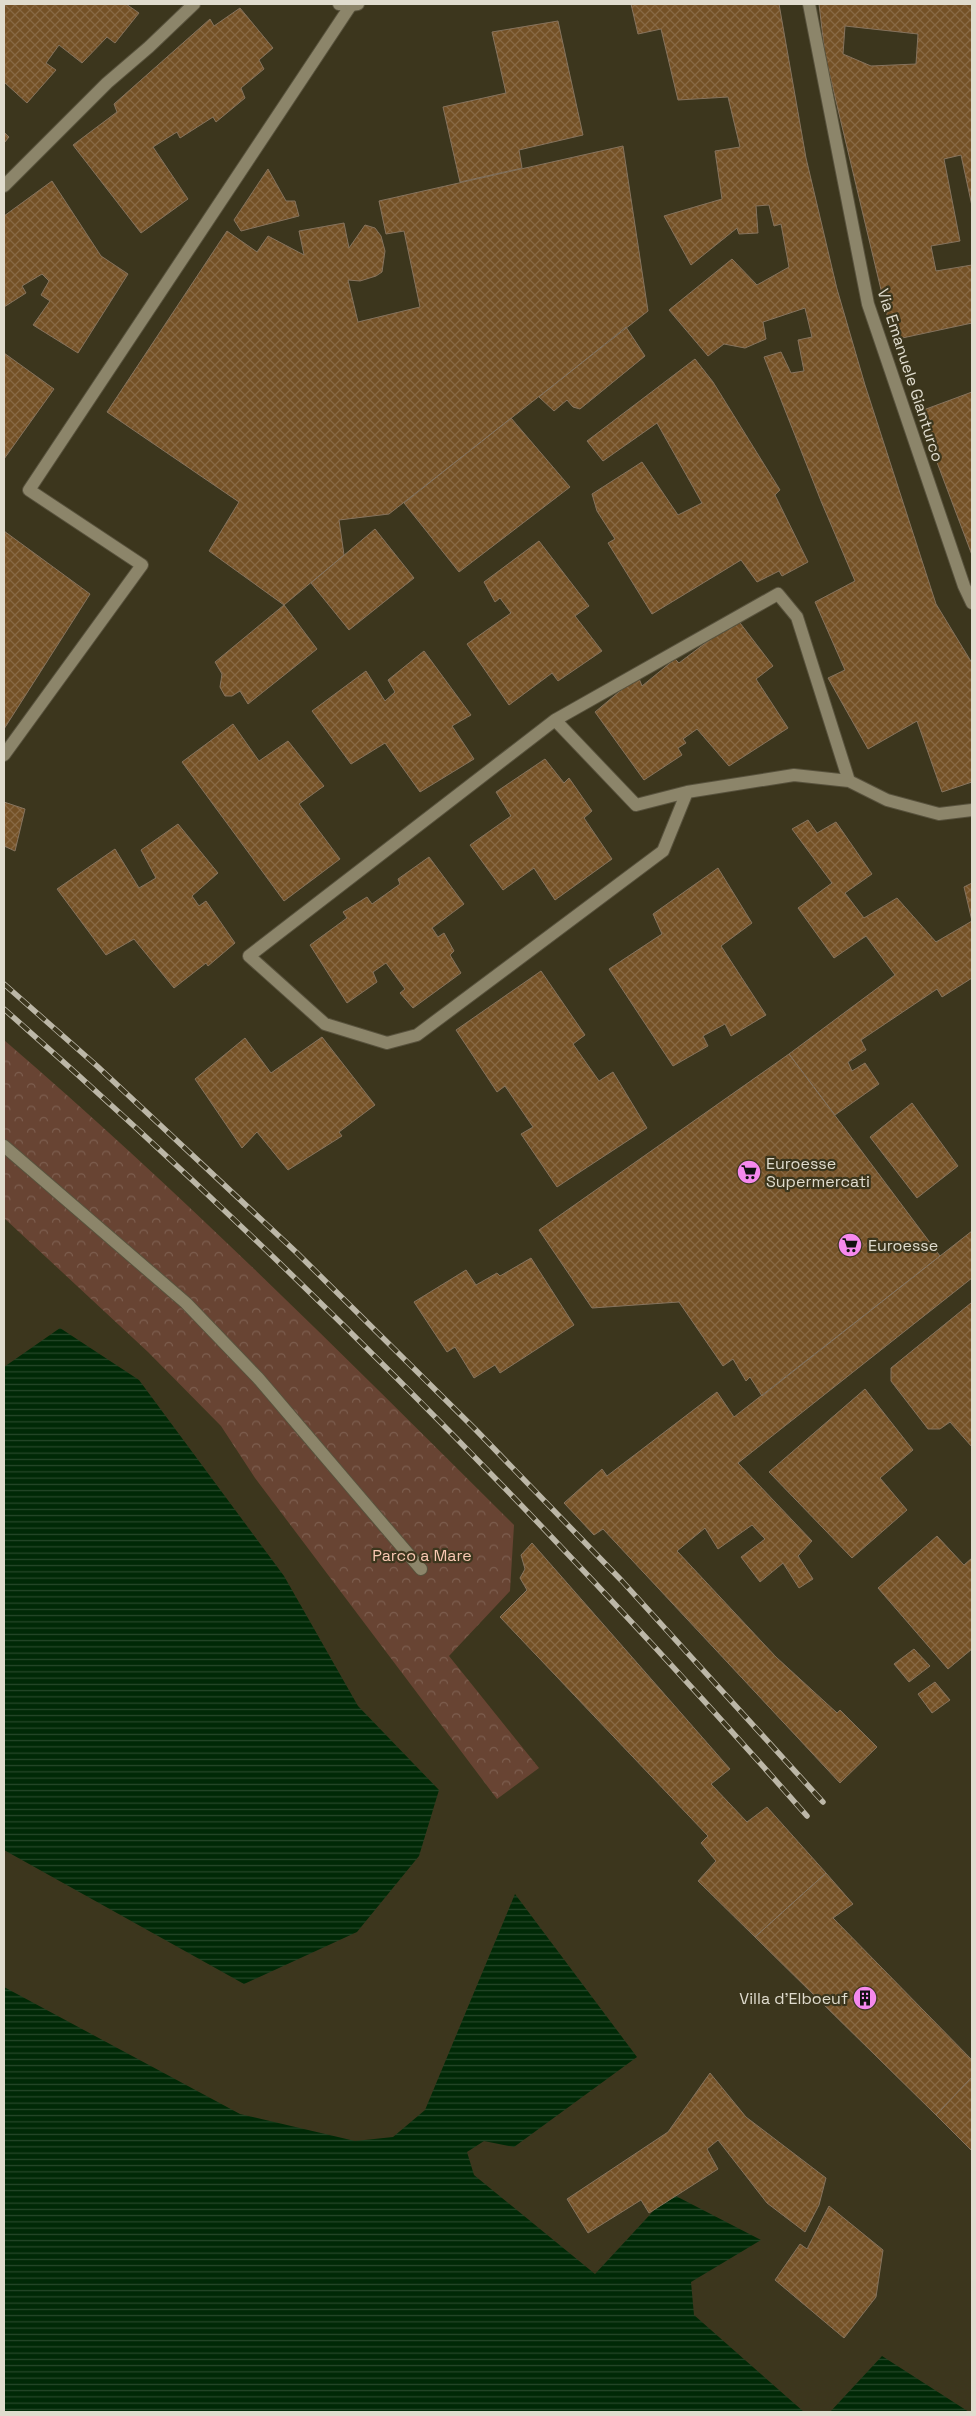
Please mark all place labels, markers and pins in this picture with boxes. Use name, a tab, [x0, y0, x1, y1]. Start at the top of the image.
place label: Euroesse Supermercati	[766, 1153, 870, 1192]
supermarket icon: Euroesse Supermercati	[736, 1159, 762, 1185]
supermarket icon: Euroesse	[837, 1232, 863, 1258]
place label: Euroesse	[868, 1235, 938, 1256]
building icon: Villa d'Elboeuf	[852, 1985, 878, 2011]
place label: Villa d'Elboeuf	[739, 1988, 848, 2009]

